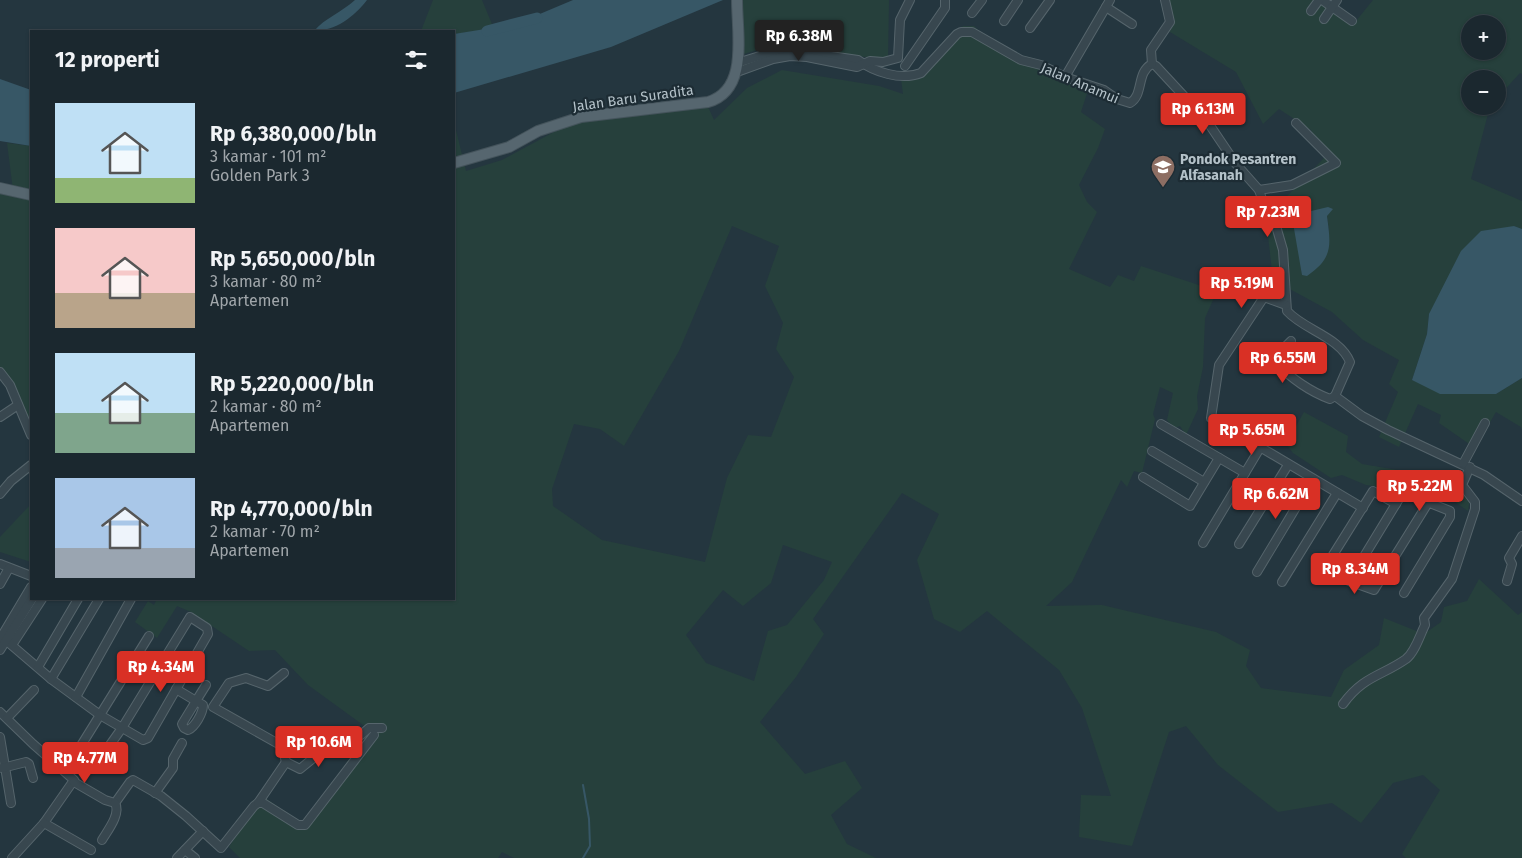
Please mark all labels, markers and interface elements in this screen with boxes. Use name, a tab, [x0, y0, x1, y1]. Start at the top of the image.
map controls	[1461, 15, 1506, 115]
button: +	[1461, 15, 1506, 60]
pin: Rp 6.38M	[747, 20, 851, 62]
text: Rp 6.38M	[766, 26, 832, 45]
icon: filters	[402, 46, 430, 74]
text: 12 properti	[55, 47, 160, 73]
street label: Jalan Anamui	[1038, 59, 1121, 108]
button: −	[1461, 70, 1506, 115]
street label: Jalan Baru Suradita	[572, 82, 695, 115]
pin: Rp 6.13M	[1151, 92, 1255, 135]
text: Rp 6.13M	[1172, 99, 1234, 118]
text: Rp 6,380,000/bln	[210, 121, 377, 147]
icon: home	[95, 123, 155, 183]
text: 3 kamar · 101 m²	[210, 147, 326, 166]
place label: Pondok Pesantren Alfasanah	[1179, 151, 1296, 184]
school or university icon: Pondok Pesantren Alfasanah	[1150, 154, 1176, 188]
text: Golden Park 3	[210, 166, 310, 185]
pin: Rp 7.23M	[1216, 196, 1320, 238]
text: Rp 7.23M	[1236, 202, 1300, 221]
text: Rp 5,650,000/bln	[210, 246, 375, 272]
icon: home	[95, 248, 155, 308]
pin: Rp 5.19M	[1190, 266, 1294, 309]
text: 3 kamar · 80 m²	[210, 272, 322, 291]
text: Rp 5.19M	[1211, 273, 1274, 292]
text: Apartemen	[210, 291, 289, 310]
pin: Rp 6.55M	[1231, 342, 1335, 384]
text: Rp 6.55M	[1250, 348, 1316, 367]
text: Rp 5,220,000/bln	[210, 371, 374, 397]
icon: home	[95, 373, 155, 433]
text: 2 kamar · 80 m²	[210, 397, 322, 416]
pin: Rp 5.65M	[1200, 414, 1304, 456]
text: Apartemen	[210, 416, 289, 435]
text: Rp 5.65M	[1219, 420, 1285, 439]
pin: Rp 5.22M	[1368, 470, 1472, 512]
text: Rp 5.22M	[1388, 476, 1452, 495]
pin: Rp 6.62M	[1224, 478, 1328, 520]
text: Rp 6.62M	[1243, 484, 1309, 503]
text: Rp 4,770,000/bln	[210, 496, 373, 522]
icon: home	[95, 498, 155, 558]
text: 2 kamar · 70 m²	[210, 522, 320, 541]
text: Apartemen	[210, 541, 289, 560]
pin: Rp 8.34M	[1303, 552, 1407, 595]
text: Rp 8.34M	[1322, 559, 1388, 578]
pin: Rp 4.34M	[109, 650, 213, 693]
text: Rp 4.34M	[128, 657, 194, 676]
pin: Rp 10.6M	[267, 726, 371, 768]
text: Rp 10.6M	[286, 732, 352, 751]
pin: Rp 4.77M	[33, 742, 137, 784]
text: Rp 4.77M	[53, 748, 117, 767]

